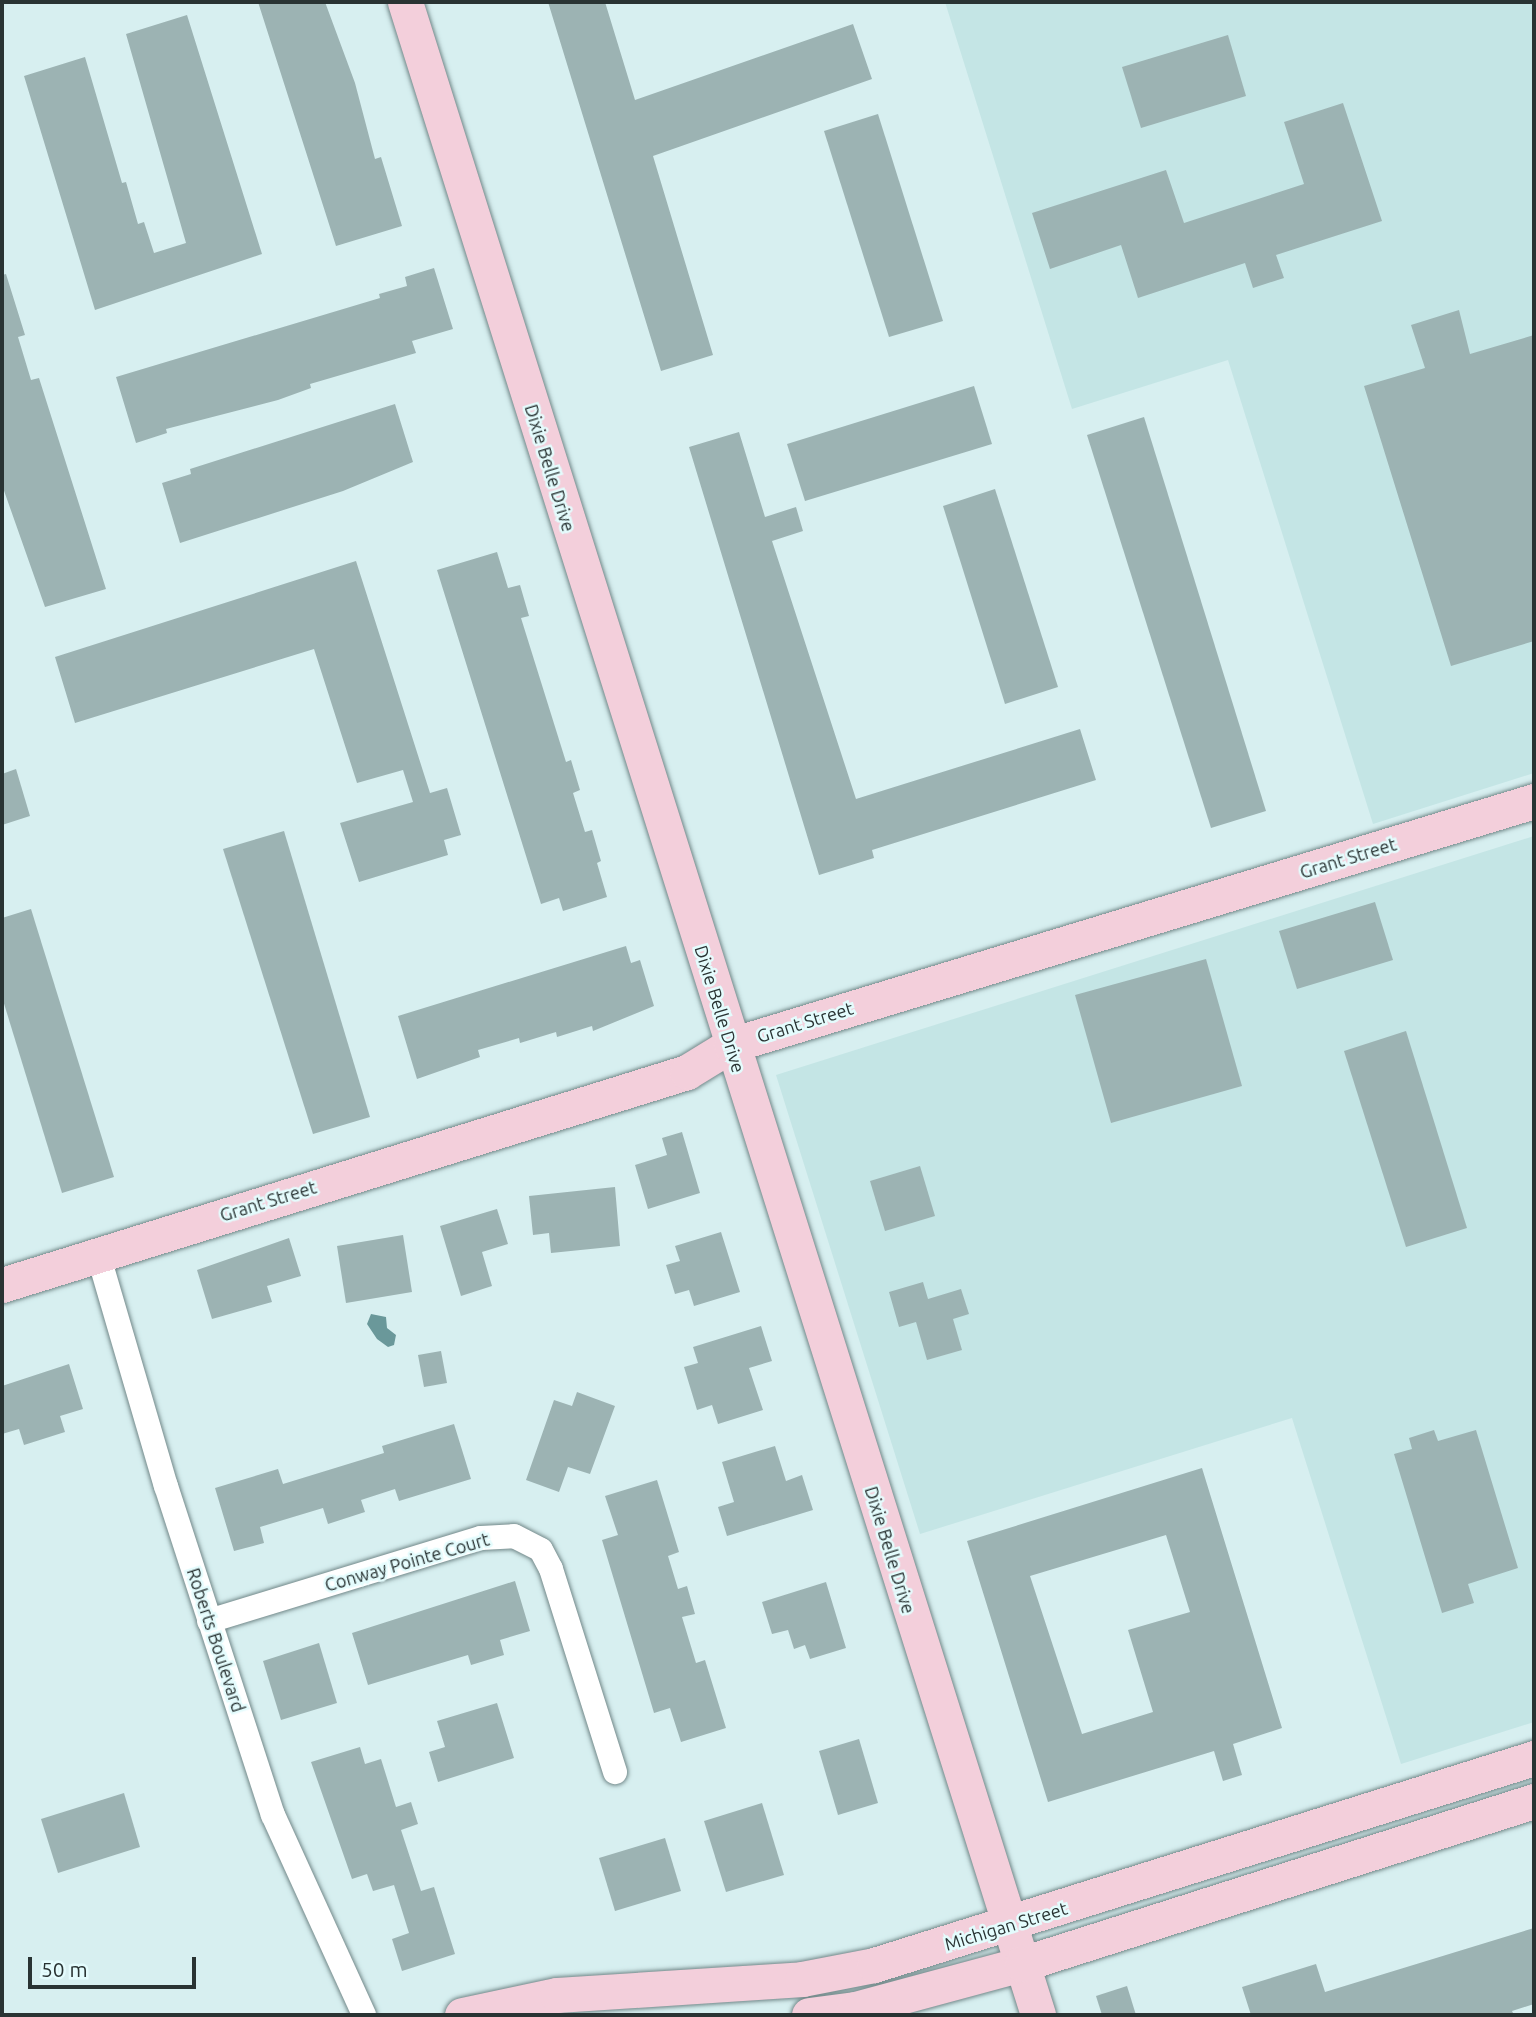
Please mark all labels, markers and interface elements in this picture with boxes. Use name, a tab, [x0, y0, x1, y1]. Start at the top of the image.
street label: Dixie Belle Drive	[520, 402, 580, 534]
street label: Grant Street	[1297, 833, 1399, 883]
street label: Dixie Belle Drive	[690, 943, 750, 1075]
street label: Grant Street	[754, 997, 856, 1047]
street label: Grant Street	[217, 1176, 319, 1226]
street label: Dixie Belle Drive	[860, 1484, 920, 1616]
street label: Conway Pointe Court	[322, 1528, 492, 1596]
street label: Roberts Boulevard	[183, 1565, 249, 1715]
street label: Michigan Street	[942, 1897, 1070, 1955]
scale bar	[32, 1944, 200, 1988]
text: 50 m	[41, 1957, 88, 1981]

